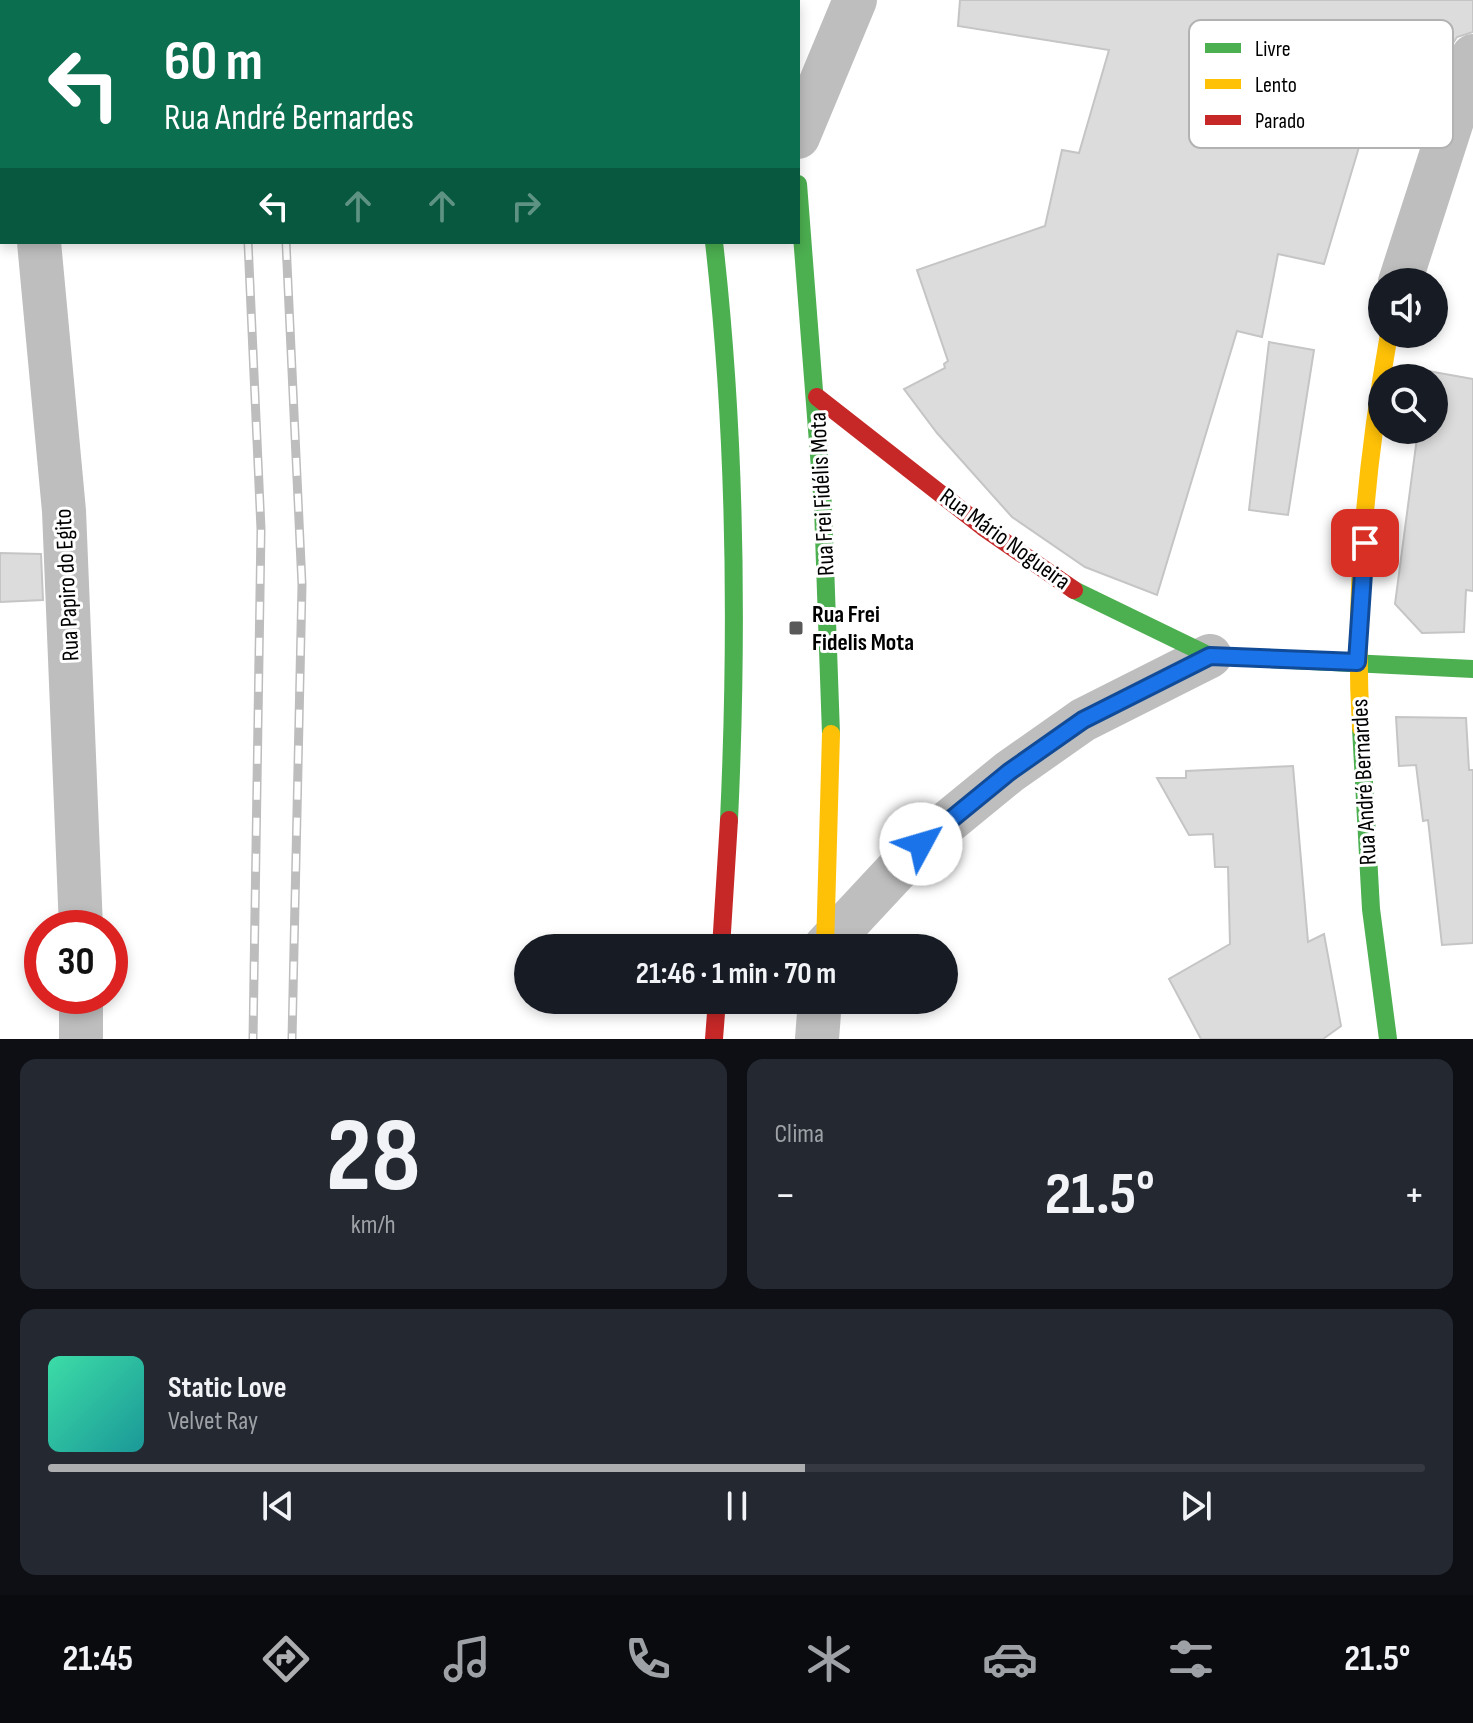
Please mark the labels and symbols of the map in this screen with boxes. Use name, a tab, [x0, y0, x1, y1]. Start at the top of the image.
legend	[1189, 20, 1453, 148]
text: Livre	[1255, 36, 1291, 63]
text: Lento	[1255, 72, 1297, 99]
text: Parado	[1255, 108, 1305, 135]
street label: Rua Frei Fidélis Mota	[803, 411, 841, 577]
street label: Rua Mário Nogueira	[934, 482, 1076, 596]
street label: Rua Papiro do Egito	[49, 508, 85, 662]
pin	[1331, 509, 1399, 577]
place label: Rua Frei Fidelis Mota	[812, 600, 914, 657]
marker: Rua Frei Fidelis Mota	[787, 619, 805, 637]
street label: Rua André Bernardes	[1345, 698, 1383, 866]
position arrow	[879, 802, 963, 886]
speed limit sign: 30	[24, 910, 128, 1014]

